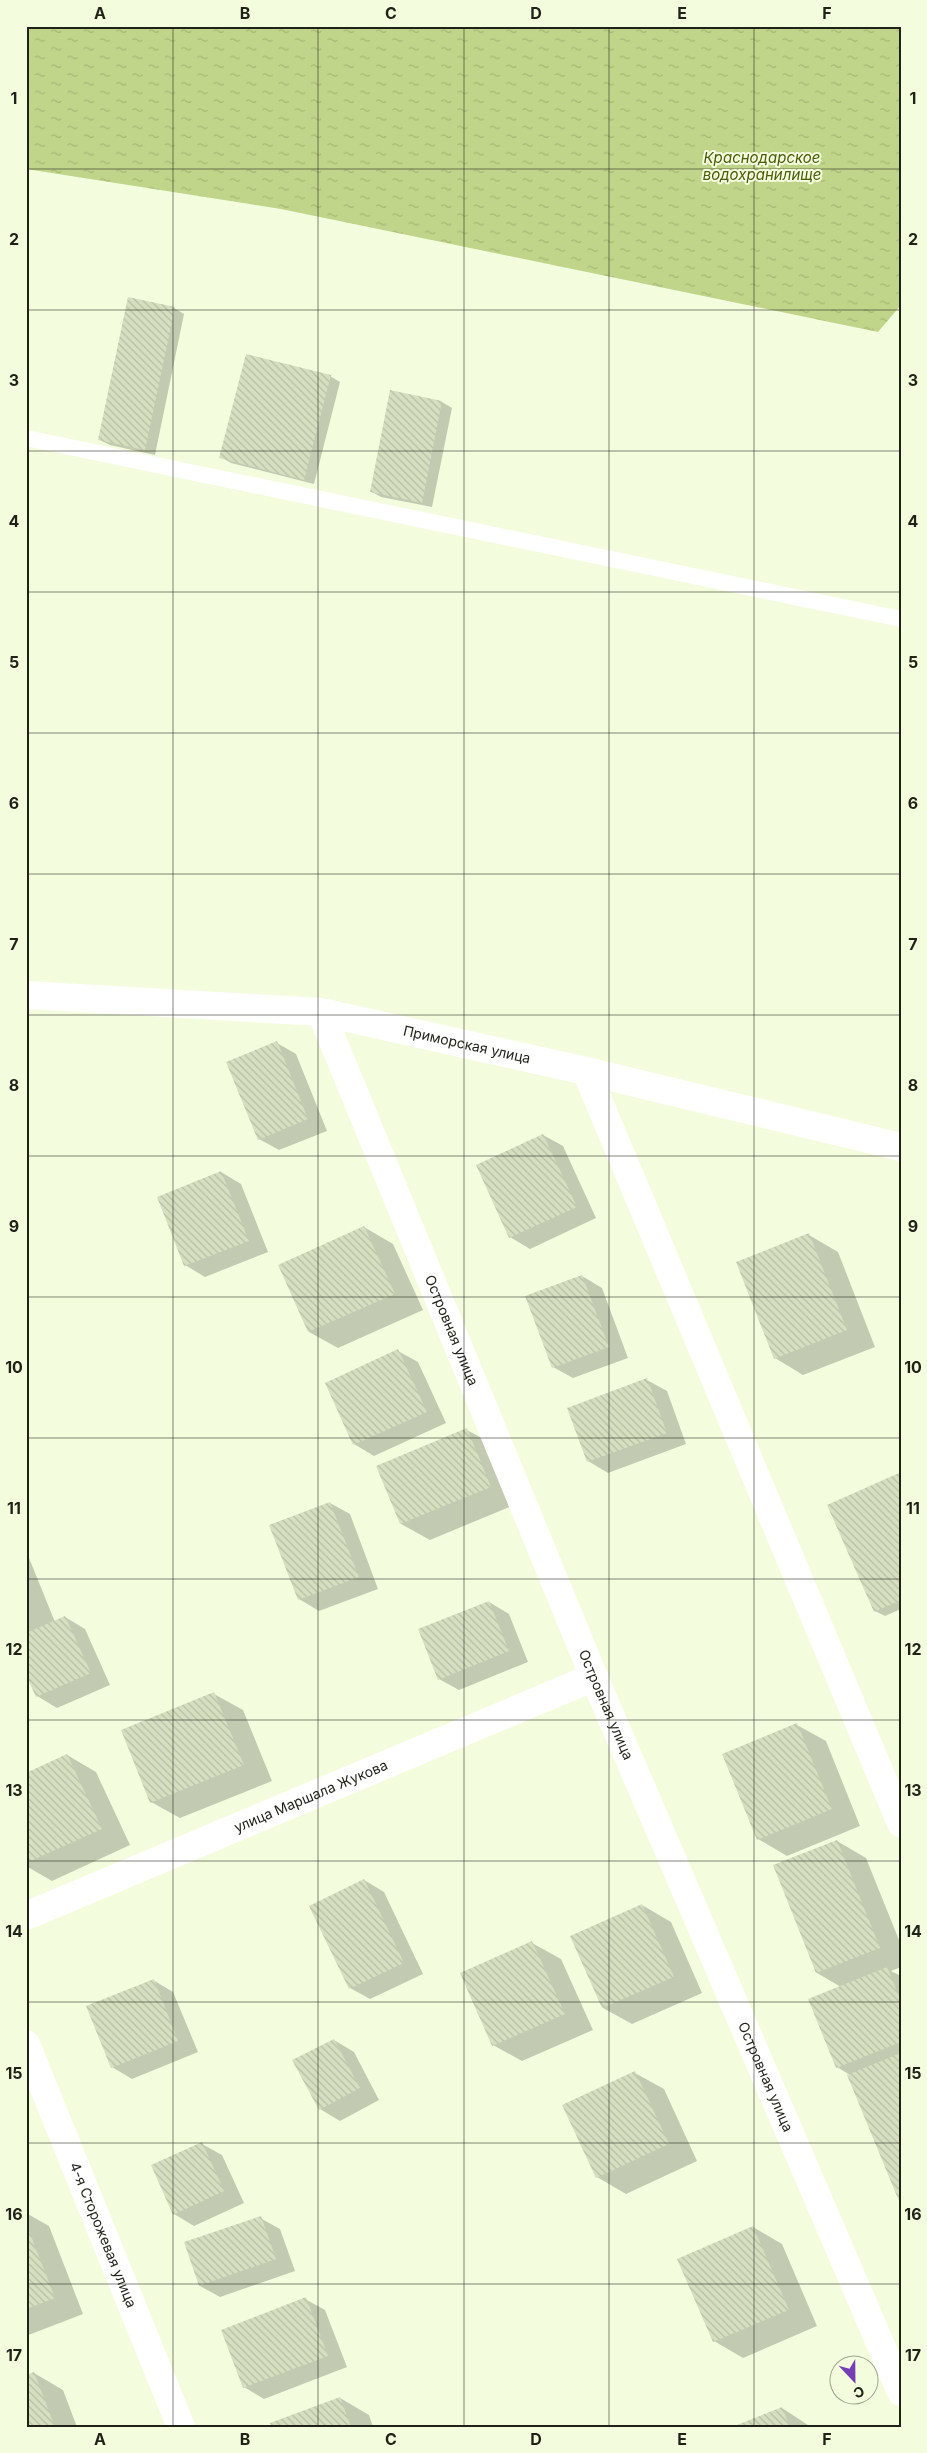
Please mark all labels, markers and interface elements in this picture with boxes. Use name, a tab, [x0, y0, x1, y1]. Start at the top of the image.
text: A	[94, 3, 106, 23]
text: B	[240, 3, 250, 23]
text: C	[385, 3, 397, 23]
text: D	[530, 3, 542, 23]
text: E	[677, 3, 687, 23]
text: F	[822, 3, 832, 23]
text: 1	[11, 88, 17, 108]
text: 1	[910, 88, 916, 108]
water label: Краснодарское водохранилище	[703, 148, 821, 184]
text: 2	[9, 229, 19, 249]
text: 2	[908, 229, 918, 249]
text: 3	[9, 370, 19, 390]
text: 3	[908, 370, 918, 390]
text: 4	[9, 511, 20, 531]
text: 4	[908, 511, 919, 531]
text: 5	[9, 652, 19, 672]
text: 5	[908, 652, 918, 672]
text: 6	[9, 793, 19, 813]
text: 6	[908, 793, 918, 813]
text: 7	[9, 934, 19, 954]
text: 7	[908, 934, 918, 954]
street label: Приморская улица	[402, 1022, 532, 1066]
text: 8	[9, 1075, 19, 1095]
text: 8	[908, 1075, 918, 1095]
text: 9	[9, 1216, 19, 1236]
text: 9	[908, 1216, 918, 1236]
street label: Островная улица	[422, 1272, 482, 1388]
text: 10	[5, 1357, 23, 1377]
text: 10	[904, 1357, 922, 1377]
text: 11	[7, 1498, 21, 1518]
text: 11	[906, 1498, 920, 1518]
text: 12	[6, 1639, 22, 1659]
text: 12	[905, 1639, 921, 1659]
street label: Островная улица	[576, 1647, 637, 1762]
street label: улица Маршала Жукова	[231, 1756, 390, 1836]
text: 13	[5, 1780, 23, 1800]
text: 13	[904, 1780, 922, 1800]
text: 14	[5, 1921, 23, 1941]
text: 14	[904, 1921, 922, 1941]
street label: Островная улица	[735, 2019, 797, 2134]
text: 15	[5, 2063, 23, 2083]
text: 15	[904, 2063, 922, 2083]
street label: 4-я Сторожевая улица	[67, 2160, 141, 2310]
text: 16	[5, 2204, 23, 2224]
text: 16	[904, 2204, 922, 2224]
text: 17	[6, 2345, 22, 2365]
text: 17	[905, 2345, 921, 2365]
north arrow	[830, 2356, 880, 2406]
text: С	[851, 2383, 867, 2402]
text: A	[94, 2429, 106, 2449]
text: B	[240, 2429, 250, 2449]
text: C	[385, 2429, 397, 2449]
text: D	[530, 2429, 542, 2449]
text: E	[677, 2429, 687, 2449]
text: F	[822, 2429, 832, 2449]

